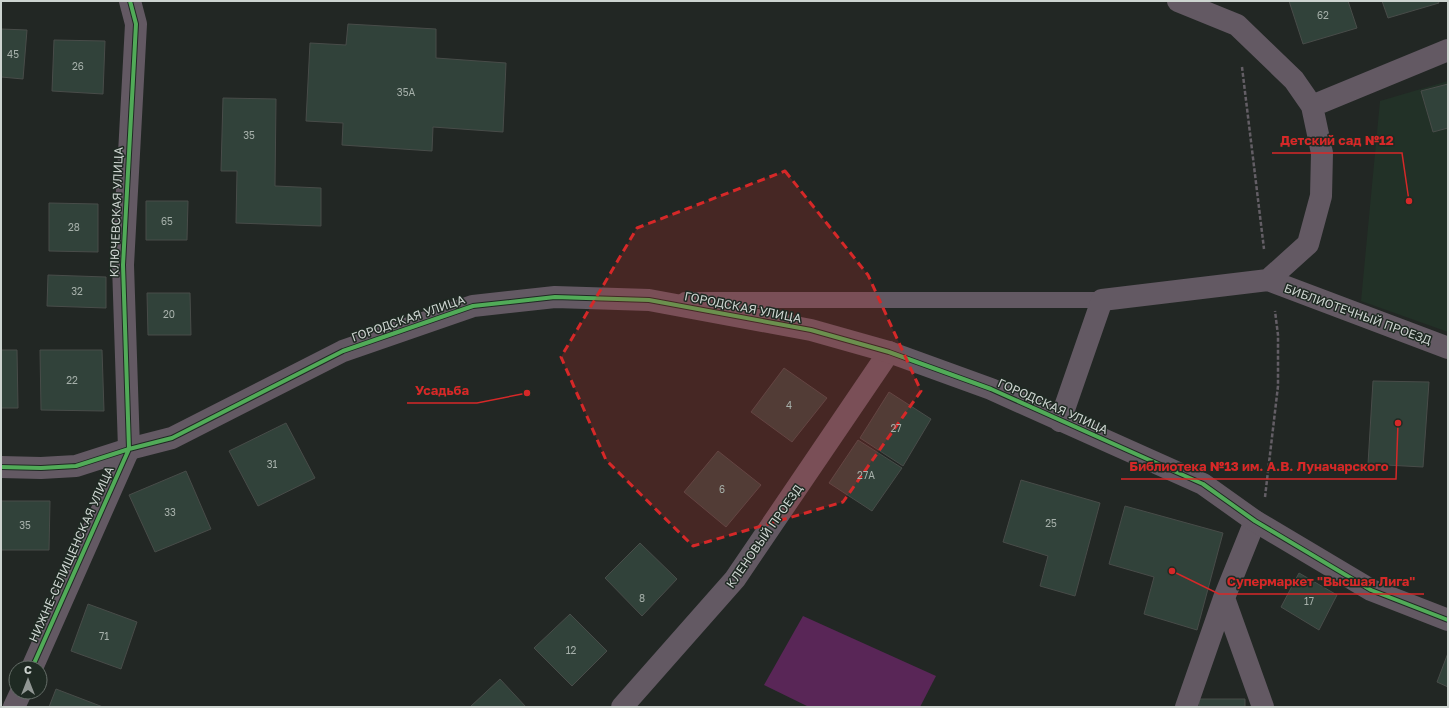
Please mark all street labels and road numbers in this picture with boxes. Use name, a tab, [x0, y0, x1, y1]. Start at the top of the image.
street label: КЛЮЧЕВСКАЯ УЛИЦА	[106, 146, 126, 278]
street label: БИБЛИОТЕЧНЫЙ ПРОЕЗД	[1282, 280, 1434, 348]
street label: ГОРОДСКАЯ УЛИЦА	[683, 288, 803, 326]
street label: ГОРОДСКАЯ УЛИЦА	[349, 292, 467, 344]
street label: ГОРОДСКАЯ УЛИЦА	[996, 375, 1110, 437]
street label: НИЖНЕ-СЕЛИЩЕНСКАЯ УЛИЦА	[25, 464, 117, 644]
street label: КЛЕНОВЫЙ ПРОЕЗД	[723, 481, 806, 591]

